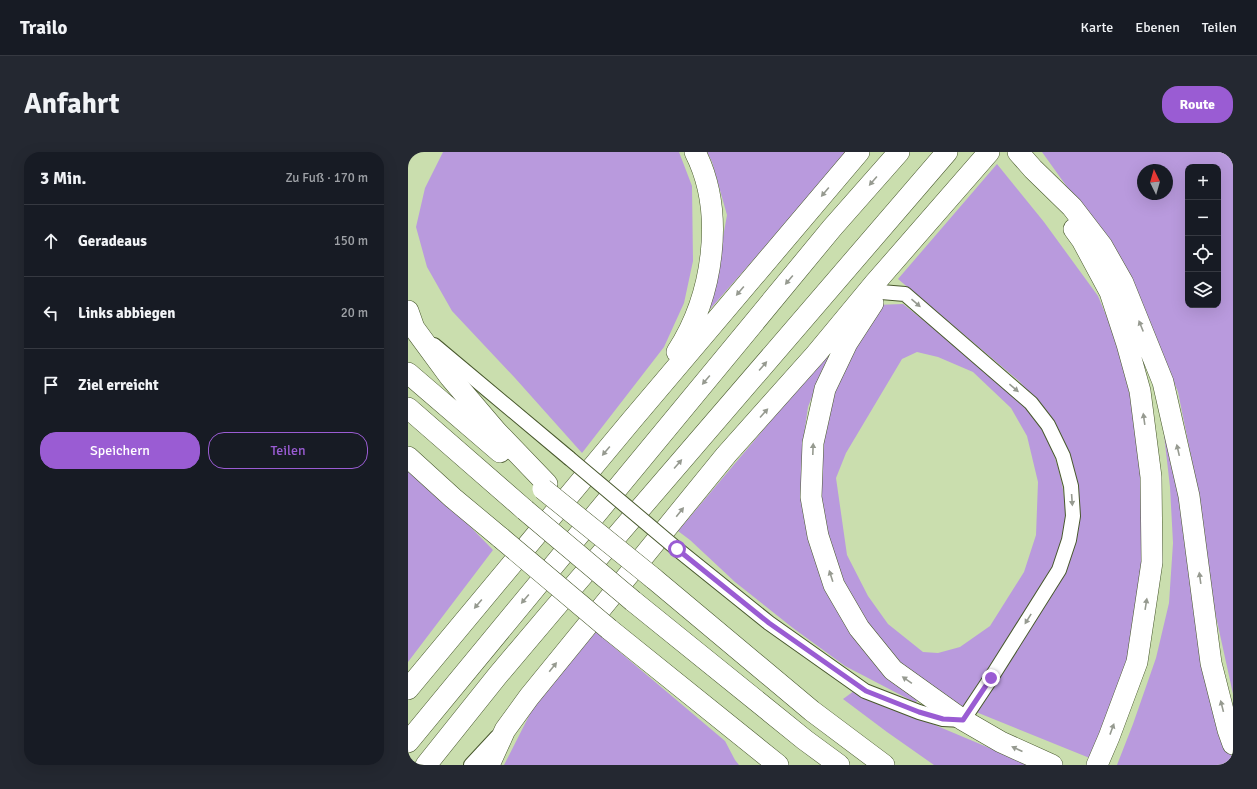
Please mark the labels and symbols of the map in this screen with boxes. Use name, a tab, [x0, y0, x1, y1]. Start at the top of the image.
north arrow	[1137, 164, 1173, 200]
one-way arrow	[869, 176, 878, 187]
one-way arrow	[820, 187, 829, 198]
one-way arrow	[785, 275, 793, 286]
one-way arrow	[736, 286, 745, 297]
one-way arrow	[911, 298, 921, 308]
one-way arrow	[1137, 320, 1143, 332]
one-way arrow	[759, 360, 768, 371]
one-way arrow	[702, 375, 711, 386]
one-way arrow	[1009, 384, 1020, 393]
one-way arrow	[759, 408, 769, 418]
one-way arrow	[1141, 413, 1147, 425]
one-way arrow	[810, 442, 816, 455]
one-way arrow	[1175, 444, 1181, 456]
one-way arrow	[601, 445, 610, 456]
one-way arrow	[674, 459, 683, 470]
one-way arrow	[1068, 494, 1075, 506]
one-way arrow	[676, 507, 684, 518]
route start	[668, 540, 686, 558]
one-way arrow	[828, 570, 834, 582]
one-way arrow	[1197, 572, 1203, 584]
one-way arrow	[521, 594, 530, 605]
one-way arrow	[1143, 598, 1149, 610]
one-way arrow	[473, 599, 482, 610]
one-way arrow	[1024, 614, 1032, 624]
one-way arrow	[549, 662, 558, 673]
route end	[982, 669, 1000, 687]
one-way arrow	[902, 676, 912, 684]
one-way arrow	[1219, 700, 1225, 712]
one-way arrow	[1110, 723, 1116, 735]
one-way arrow	[1011, 746, 1022, 752]

